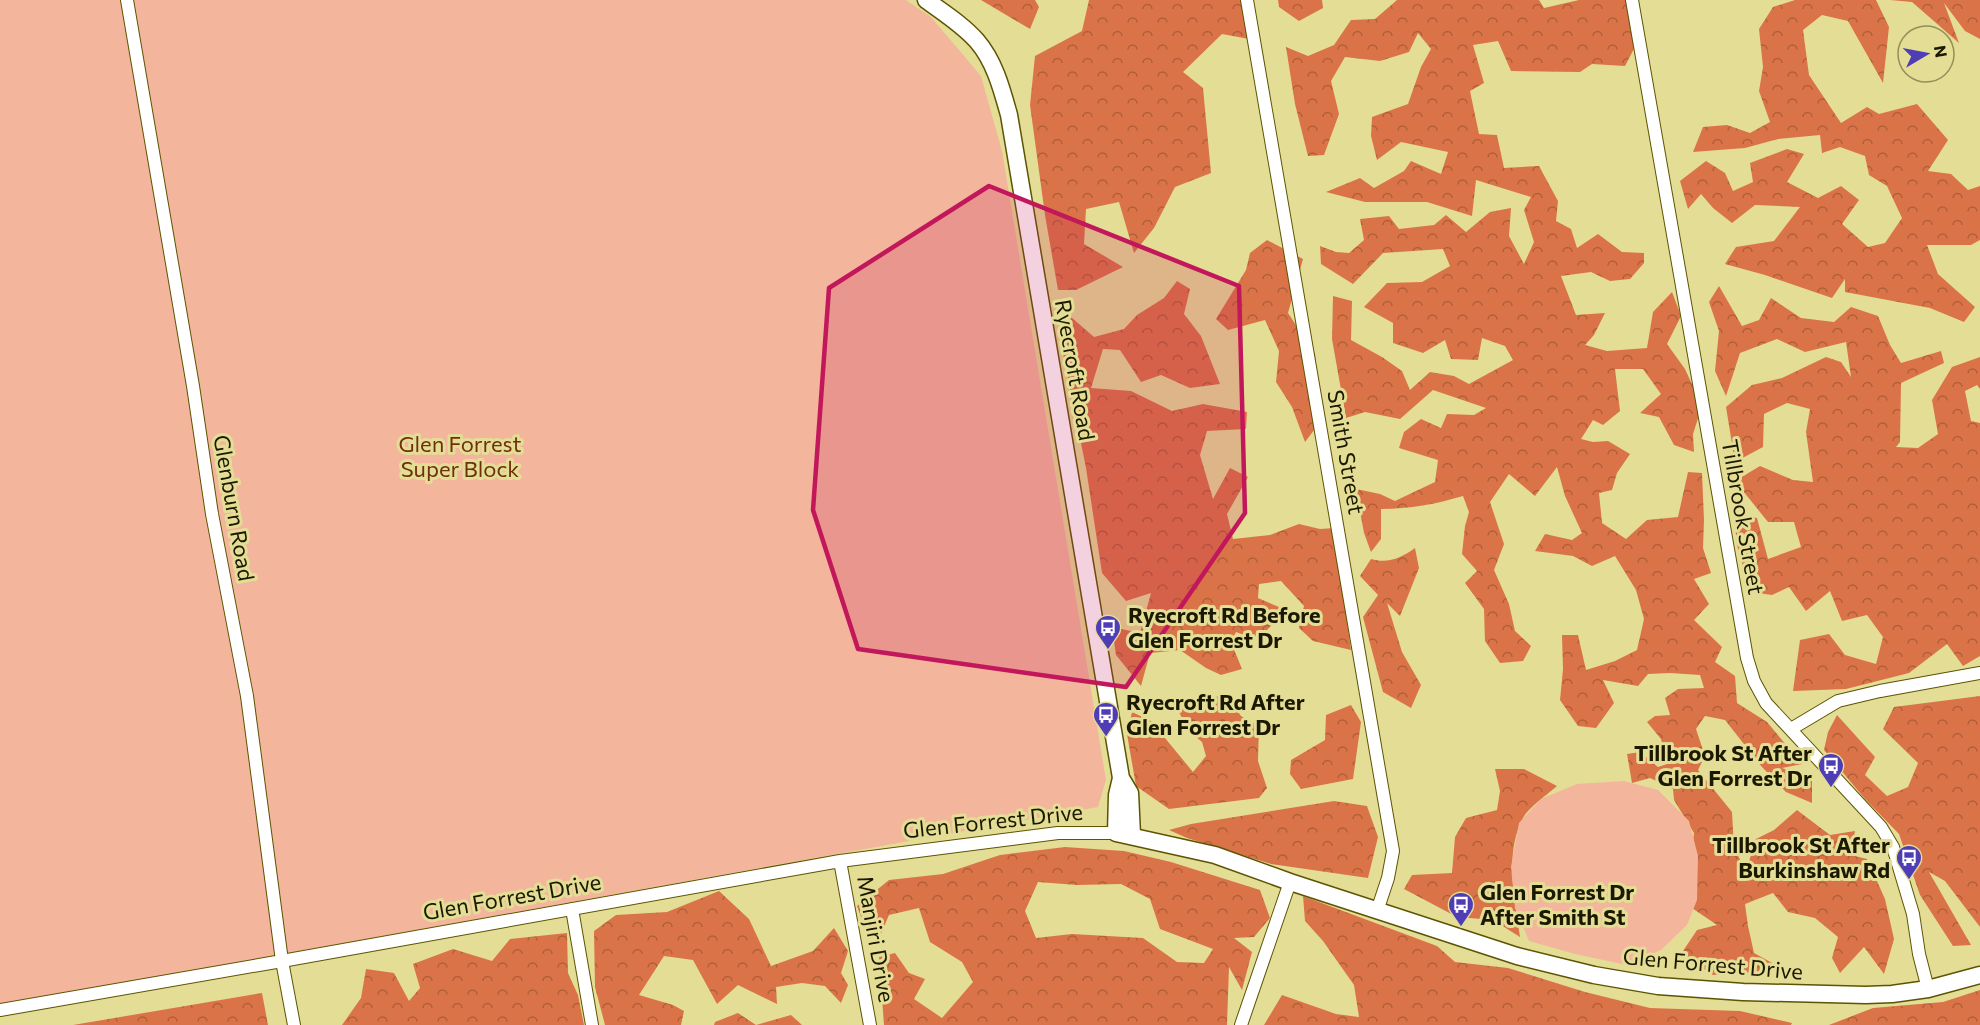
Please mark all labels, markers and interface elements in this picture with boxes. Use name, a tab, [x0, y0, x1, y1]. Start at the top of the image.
north arrow	[1896, 24, 1956, 84]
text: N	[1931, 44, 1952, 59]
street label: Ryecroft Road	[1050, 297, 1101, 443]
street label: Smith Street	[1322, 388, 1371, 516]
park label: Glen Forrest Super Block	[398, 430, 522, 482]
street label: Glenburn Road	[208, 433, 261, 583]
street label: Tillbrook Street	[1717, 437, 1770, 597]
place label: Ryecroft Rd Before Glen Forrest Dr	[1128, 601, 1321, 653]
bus stop icon: Ryecroft Rd Before Glen Forrest Dr	[1093, 613, 1123, 651]
place label: Ryecroft Rd After Glen Forrest Dr	[1126, 688, 1305, 740]
bus stop icon: Ryecroft Rd After Glen Forrest Dr	[1091, 700, 1121, 738]
place label: Tillbrook St After Glen Forrest Dr	[1634, 739, 1812, 791]
bus stop icon: Tillbrook St After Glen Forrest Dr	[1816, 751, 1846, 789]
street label: Glen Forrest Drive	[902, 798, 1084, 843]
place label: Tillbrook St After Burkinshaw Rd	[1712, 831, 1890, 883]
bus stop icon: Tillbrook St After Burkinshaw Rd	[1894, 843, 1924, 881]
street label: Glen Forrest Drive	[421, 868, 603, 925]
street label: Manjiri Drive	[852, 874, 901, 1004]
place label: Glen Forrest Dr After Smith St	[1480, 878, 1634, 930]
bus stop icon: Glen Forrest Dr After Smith St	[1446, 890, 1476, 928]
street label: Glen Forrest Drive	[1622, 942, 1804, 985]

